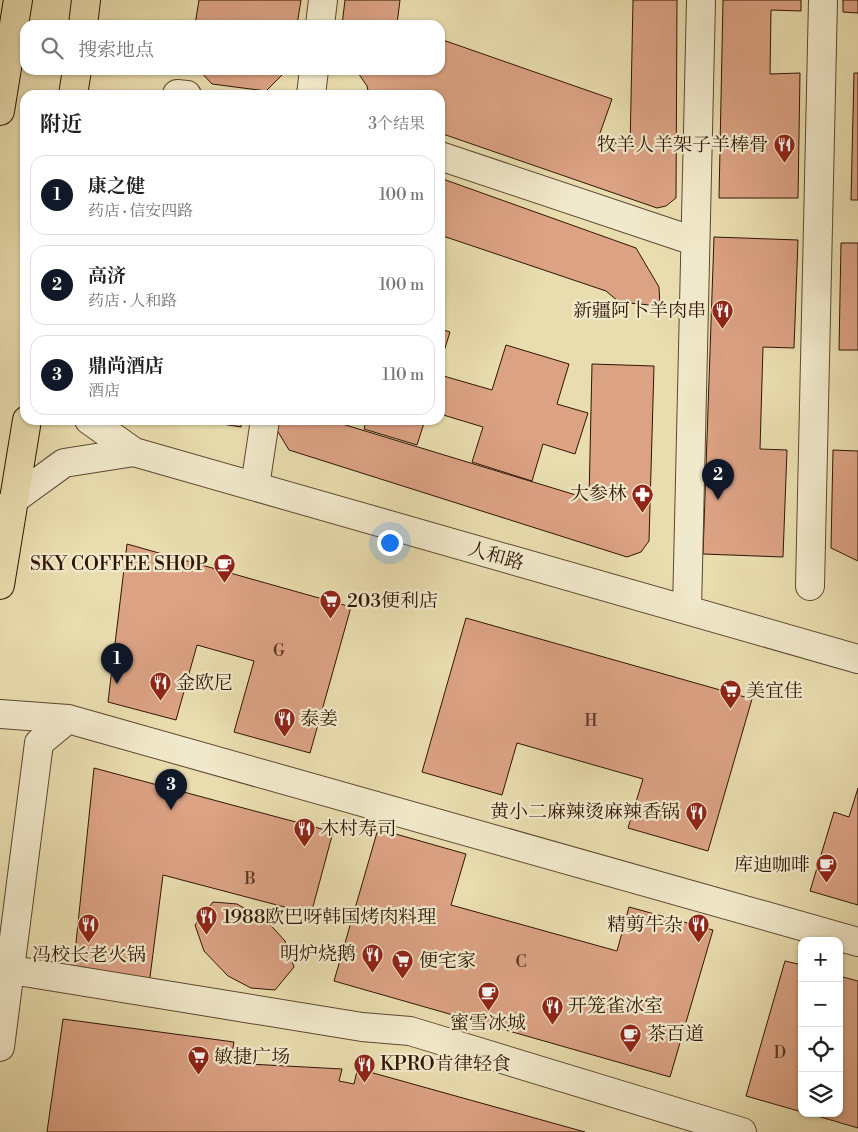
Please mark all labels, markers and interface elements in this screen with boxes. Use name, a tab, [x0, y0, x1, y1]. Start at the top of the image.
search box	[20, 20, 445, 75]
icon: search	[38, 34, 66, 62]
text: 搜索地点	[78, 38, 154, 62]
text: 附近	[40, 112, 82, 138]
text: 3个结果	[368, 114, 425, 134]
place label: 牧羊人羊架子羊棒骨	[597, 133, 768, 157]
restaurant icon: 牧羊人羊架子羊棒骨	[772, 133, 796, 164]
text: 康之健	[88, 174, 145, 198]
text: 1	[53, 185, 61, 205]
text: 100 m	[379, 185, 424, 205]
text: 药店 · 信安四路	[88, 201, 193, 221]
text: 高济	[88, 264, 126, 288]
text: 2	[52, 275, 62, 295]
text: 100 m	[379, 275, 424, 295]
text: 药店 · 人和路	[88, 291, 177, 311]
place label: 新疆阿卜羊肉串	[573, 299, 706, 323]
restaurant icon: 新疆阿卜羊肉串	[710, 299, 734, 330]
text: 鼎尚酒店	[88, 354, 164, 378]
text: 3	[52, 365, 62, 385]
text: 110 m	[382, 365, 424, 385]
text: 酒店	[88, 381, 120, 401]
pin: 2	[702, 459, 734, 500]
place label: 大参林	[570, 482, 627, 506]
pharmacy icon: 大参林	[631, 482, 655, 513]
your location	[377, 530, 403, 556]
street label: 人和路	[465, 537, 527, 575]
place label: SKY COFFEE SHOP	[30, 552, 208, 576]
cafe icon: SKY COFFEE SHOP	[212, 552, 236, 583]
supermarket icon: 203便利店	[319, 589, 343, 620]
place label: 203便利店	[347, 589, 438, 613]
house number: G	[273, 641, 285, 661]
pin: 1	[101, 643, 133, 684]
restaurant icon: 金欧尼	[148, 671, 172, 702]
place label: 金欧尼	[176, 671, 233, 695]
supermarket icon: 美宜佳	[718, 679, 742, 710]
place label: 美宜佳	[746, 679, 803, 703]
restaurant icon: 泰姜	[272, 707, 296, 738]
place label: 泰姜	[300, 707, 338, 731]
house number: H	[585, 711, 598, 731]
pin: 3	[155, 769, 187, 810]
place label: 黄小二麻辣烫麻辣香锅	[490, 800, 680, 824]
restaurant icon: 黄小二麻辣烫麻辣香锅	[684, 800, 708, 831]
restaurant icon: 木村寿司	[292, 817, 316, 848]
place label: 木村寿司	[320, 817, 396, 841]
place label: 库迪咖啡	[734, 853, 810, 877]
cafe icon: 库迪咖啡	[814, 853, 838, 884]
house number: B	[243, 869, 256, 889]
restaurant icon: 1988欧巴呀韩国烤肉料理	[195, 905, 219, 936]
place label: 1988欧巴呀韩国烤肉料理	[223, 905, 436, 929]
restaurant icon: 冯校长老火锅	[77, 912, 101, 943]
place label: 精剪牛杂	[607, 913, 683, 937]
restaurant icon: 精剪牛杂	[687, 913, 711, 944]
map controls	[798, 937, 843, 1117]
button: +	[798, 937, 843, 982]
place label: 明炉烧鹅	[280, 942, 356, 966]
restaurant icon: 明炉烧鹅	[360, 942, 384, 973]
place label: 冯校长老火锅	[32, 943, 146, 967]
supermarket icon: 便宅家	[391, 949, 415, 980]
place label: 便宅家	[419, 949, 476, 973]
house number: C	[516, 952, 527, 972]
cafe icon: 蜜雪冰城	[476, 980, 500, 1011]
button: −	[798, 982, 843, 1027]
restaurant icon: 开笼雀冰室	[540, 994, 564, 1025]
place label: 开笼雀冰室	[568, 994, 663, 1018]
place label: 蜜雪冰城	[450, 1011, 526, 1035]
cafe icon: 茶百道	[619, 1022, 643, 1053]
place label: 茶百道	[647, 1022, 704, 1046]
button: locate	[798, 1027, 843, 1072]
house number: D	[774, 1043, 786, 1063]
supermarket icon: 敏捷广场	[186, 1045, 210, 1076]
place label: 敏捷广场	[214, 1045, 290, 1069]
restaurant icon: KPRO肯律轻食	[352, 1052, 376, 1083]
place label: KPRO肯律轻食	[380, 1052, 511, 1076]
button: layers	[798, 1072, 843, 1117]

